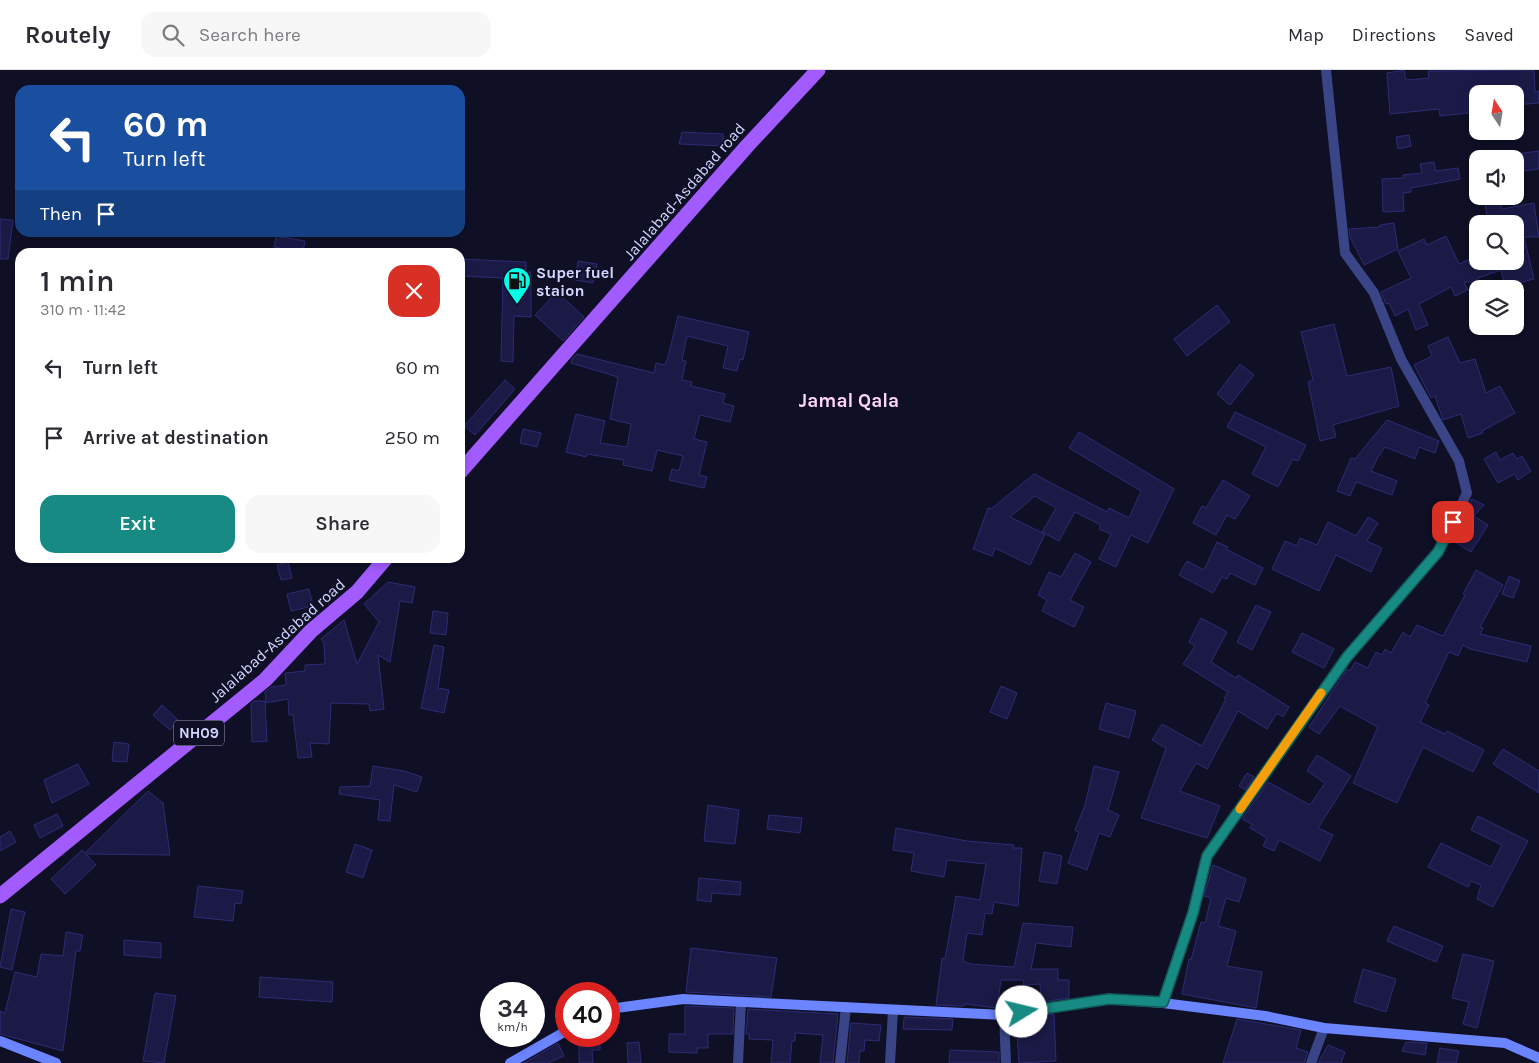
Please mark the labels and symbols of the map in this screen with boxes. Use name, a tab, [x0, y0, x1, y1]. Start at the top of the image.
north arrow	[1469, 85, 1524, 140]
street label: Jalalabad-Asdabad road	[620, 119, 749, 264]
place label: Super fuel staion	[536, 263, 614, 300]
fuel station icon: Super fuel staion	[502, 266, 532, 305]
district label: Jamal Qala	[799, 390, 899, 412]
pin	[1432, 501, 1474, 543]
street label: Jalalabad-Asdabad road	[206, 575, 349, 706]
road number: NH09	[174, 720, 224, 746]
speed limit sign: 40	[555, 982, 620, 1047]
position arrow	[995, 985, 1047, 1037]

